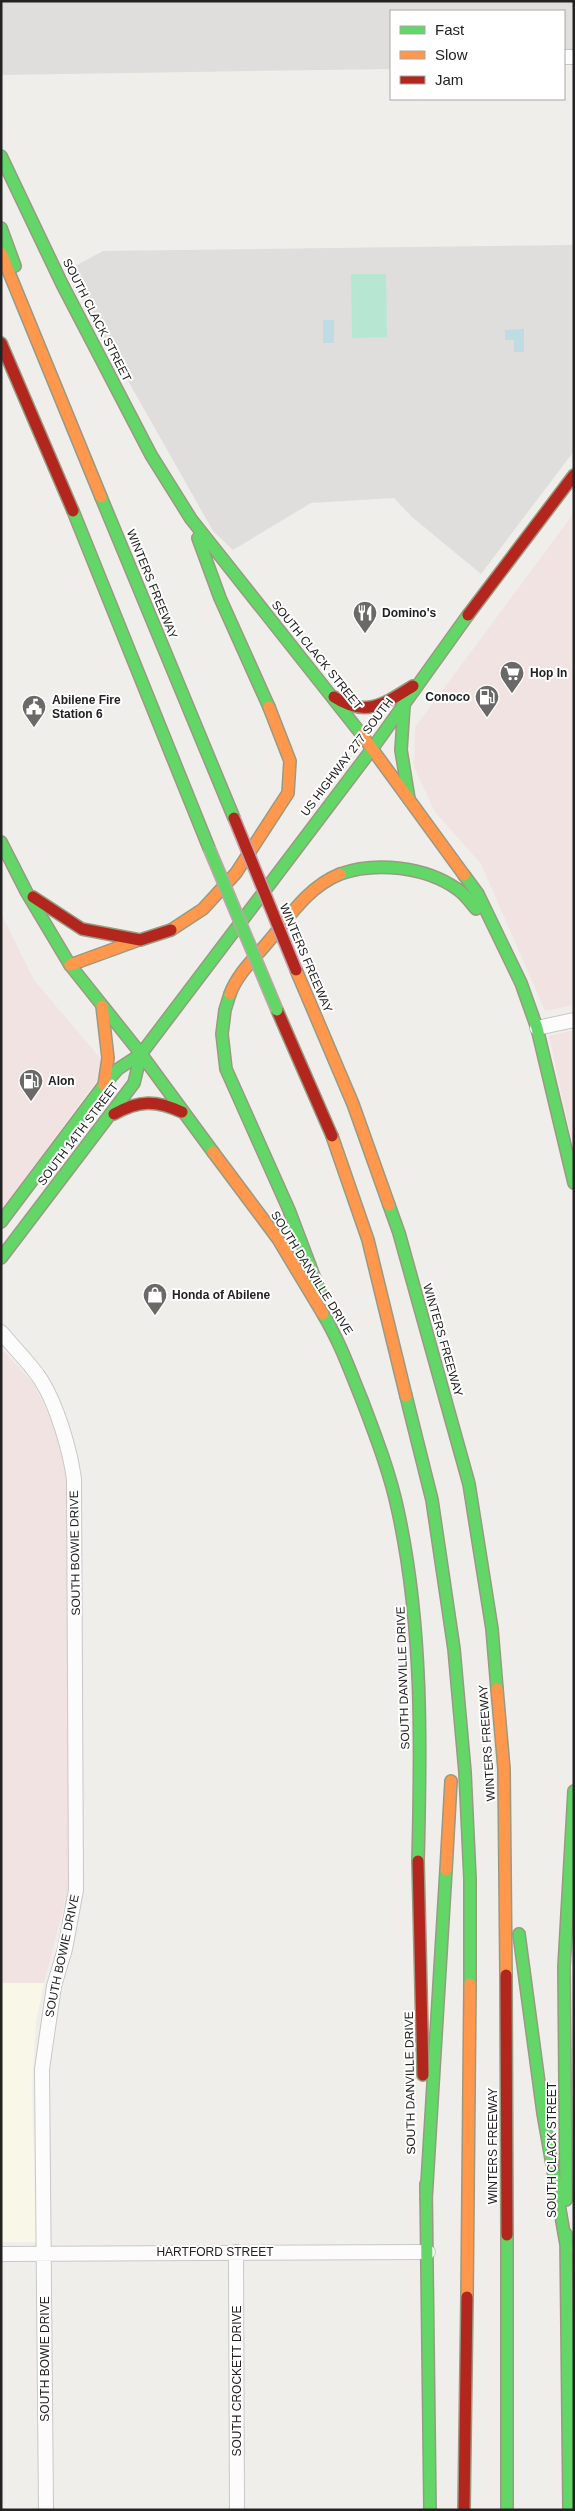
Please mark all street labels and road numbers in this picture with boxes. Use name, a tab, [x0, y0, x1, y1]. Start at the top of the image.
street label: SOUTH CLACK STREET	[60, 256, 134, 384]
street label: WINTERS FREEWAY	[124, 527, 180, 641]
street label: SOUTH CLACK STREET	[269, 598, 366, 713]
street label: US HIGHWAY 277 SOUTH	[298, 695, 396, 819]
street label: WINTERS FREEWAY	[277, 902, 335, 1014]
street label: SOUTH 14TH STREET	[35, 1079, 122, 1188]
street label: SOUTH DANVILLE DRIVE	[268, 1208, 356, 1338]
street label: WINTERS FREEWAY	[420, 1282, 466, 1398]
street label: SOUTH BOWIE DRIVE	[67, 1490, 83, 1616]
street label: SOUTH DANVILLE DRIVE	[394, 1606, 412, 1750]
street label: WINTERS FREEWAY	[476, 1684, 498, 1802]
street label: SOUTH BOWIE DRIVE	[42, 1893, 82, 2019]
street label: SOUTH DANVILLE DRIVE	[402, 2011, 418, 2155]
street label: SOUTH CLACK STREET	[545, 2081, 559, 2218]
street label: WINTERS FREEWAY	[486, 2088, 500, 2204]
street label: HARTFORD STREET	[156, 2245, 274, 2259]
street label: SOUTH BOWIE DRIVE	[38, 2296, 52, 2422]
street label: SOUTH CROCKETT DRIVE	[230, 2305, 244, 2457]

